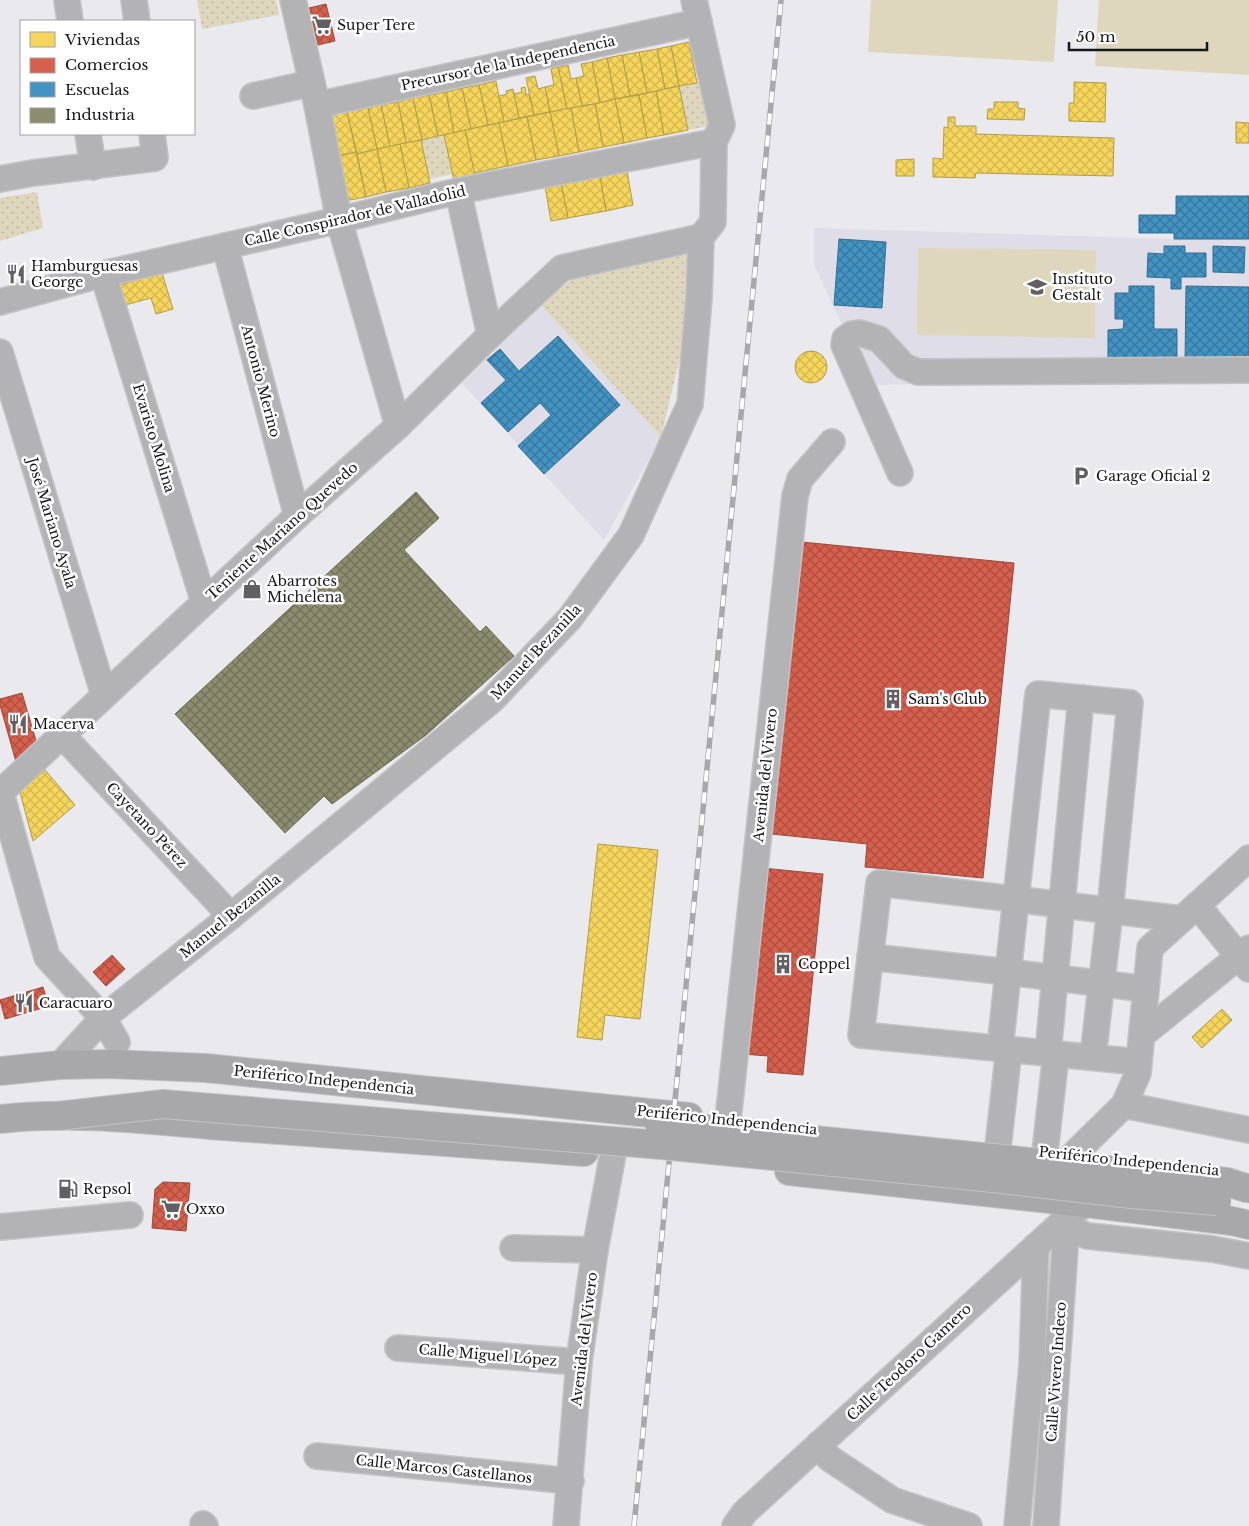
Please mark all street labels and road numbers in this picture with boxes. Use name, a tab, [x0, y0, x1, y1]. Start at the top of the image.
street label: Precursor de la Independencia	[399, 31, 617, 95]
street label: Calle Conspirador de Valladolid	[243, 182, 468, 250]
street label: Antonio Merino	[237, 322, 285, 439]
street label: Evaristo Molina	[129, 381, 179, 495]
street label: José Mariano Ayala	[23, 453, 81, 591]
street label: Teniente Mariano Quevedo	[203, 458, 361, 604]
street label: Manuel Bezanilla	[487, 600, 585, 704]
street label: Avenida del Vivero	[749, 707, 781, 844]
street label: Cayetano Pérez	[103, 778, 192, 872]
street label: Manuel Bezanilla	[176, 870, 284, 962]
street label: Periférico Independencia	[233, 1062, 416, 1098]
street label: Periférico Independencia	[636, 1102, 819, 1138]
street label: Periférico Independencia	[1038, 1143, 1221, 1179]
street label: Avenida del Vivero	[567, 1271, 601, 1408]
street label: Calle Teodoro Gamero	[843, 1300, 975, 1424]
street label: Calle Vivero Indeco	[1042, 1301, 1070, 1443]
street label: Calle Miguel López	[418, 1340, 558, 1370]
street label: Calle Marcos Castellanos	[355, 1451, 533, 1487]

